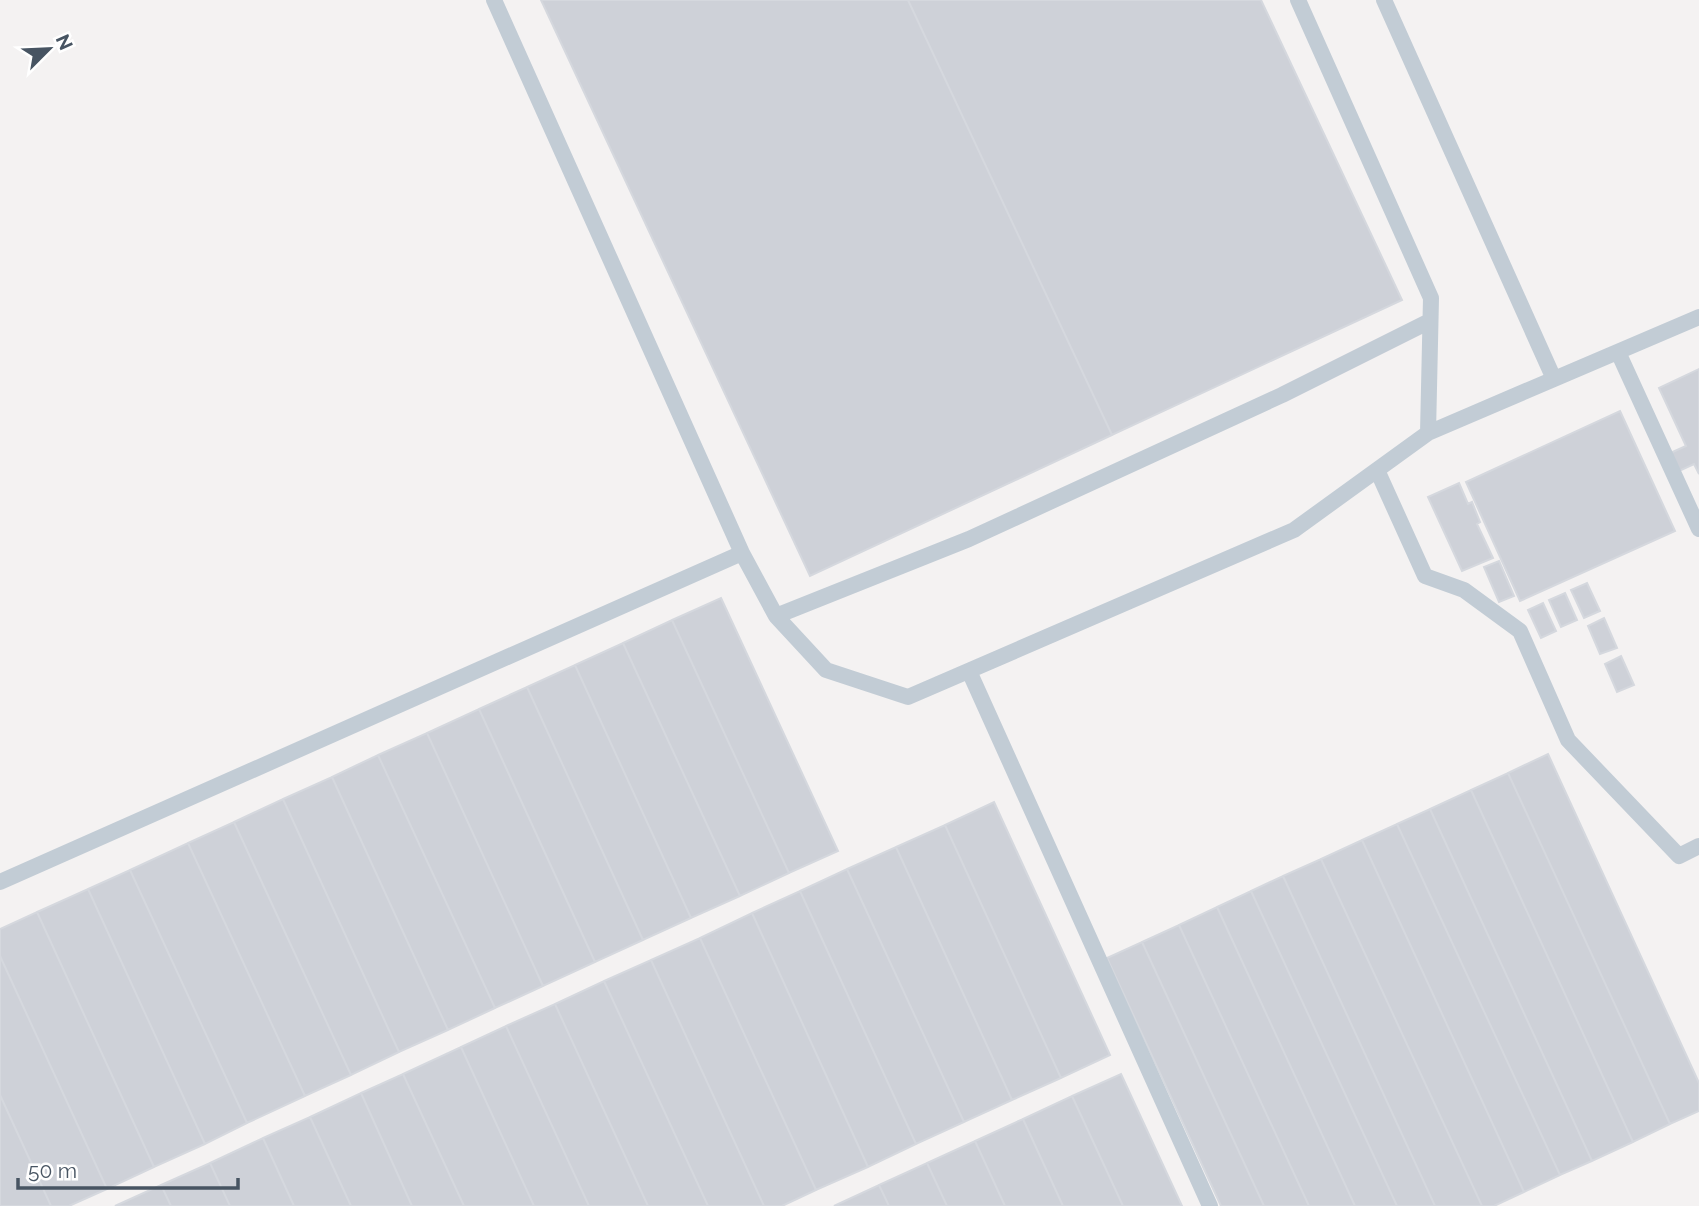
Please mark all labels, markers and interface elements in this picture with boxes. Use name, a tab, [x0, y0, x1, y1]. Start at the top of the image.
north arrow	[14, 14, 84, 84]
text: N	[52, 31, 78, 53]
scale bar	[18, 1146, 238, 1190]
text: 50 m	[28, 1158, 77, 1183]

